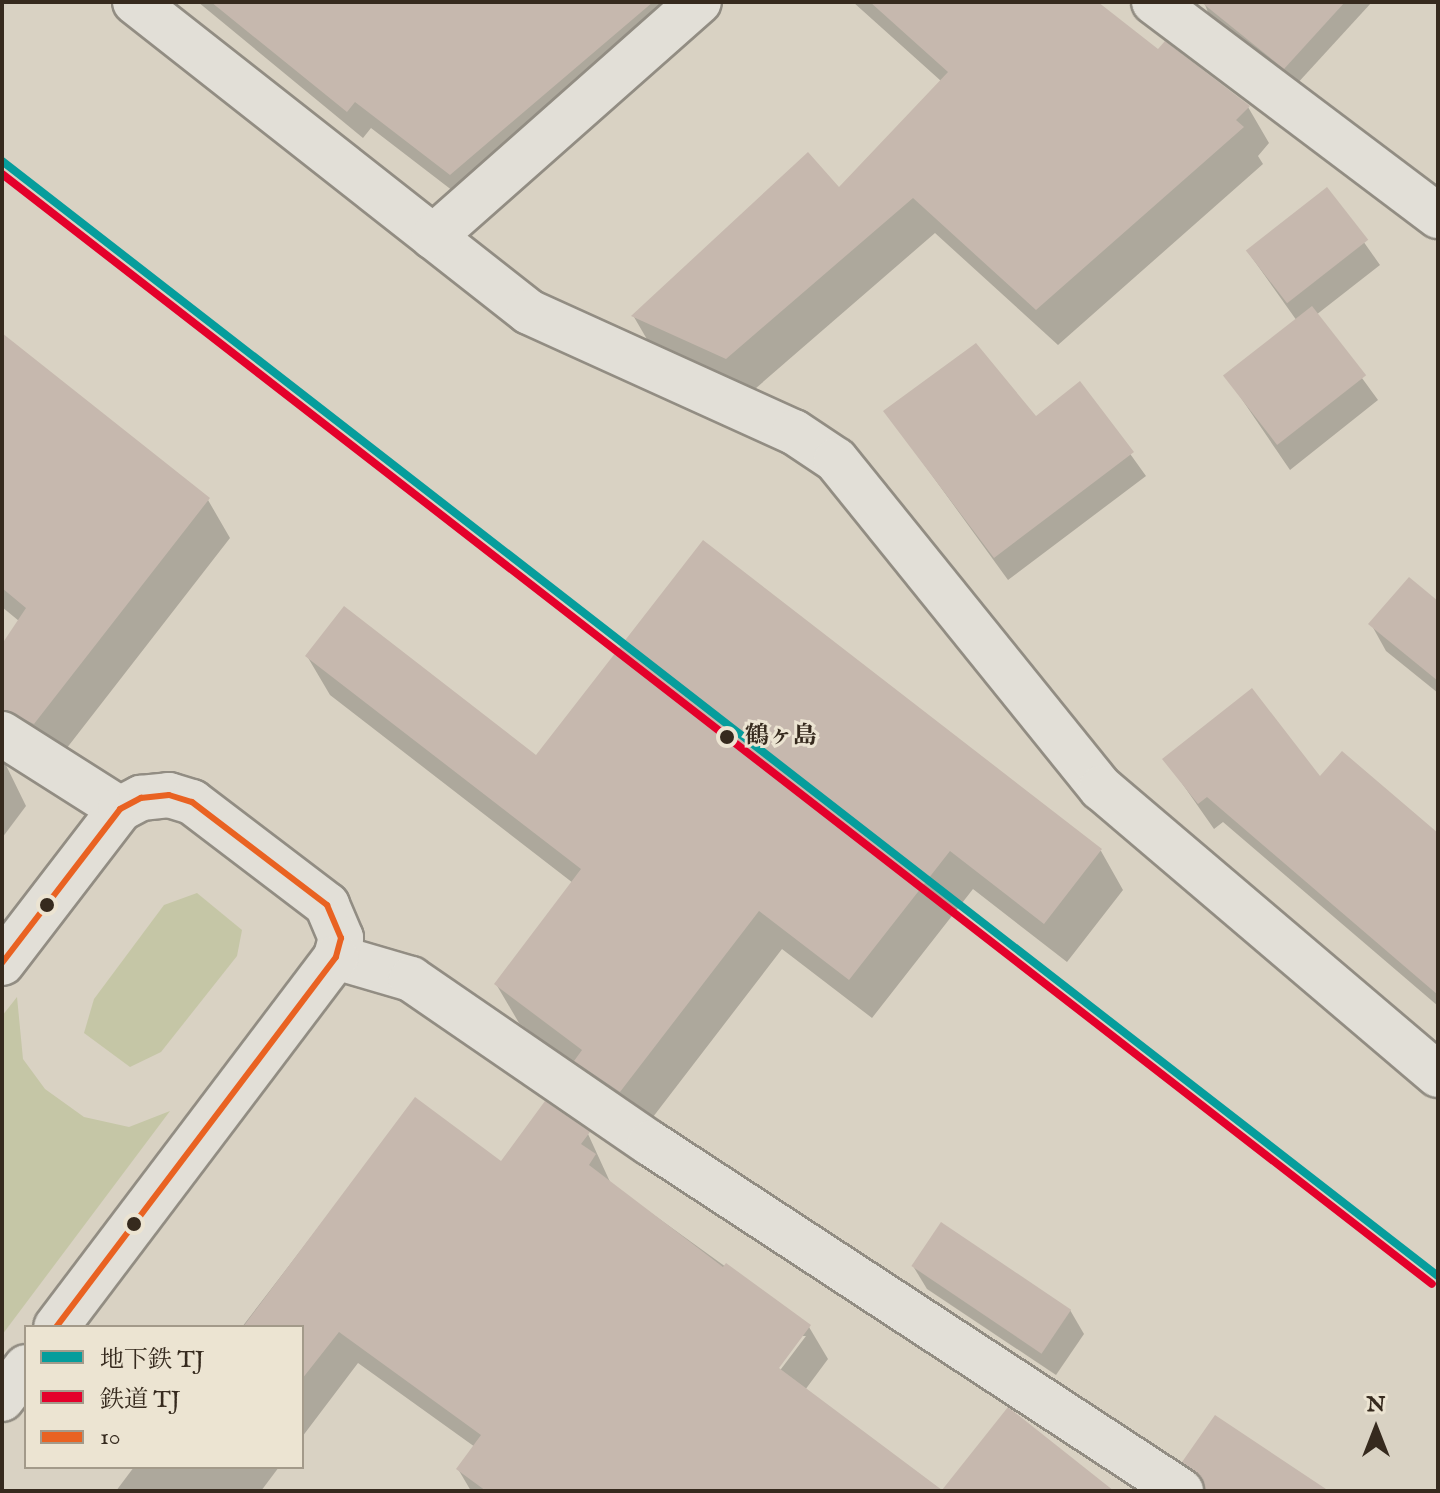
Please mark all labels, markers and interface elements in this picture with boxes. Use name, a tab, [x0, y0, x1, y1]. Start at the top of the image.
place label: 鶴ヶ島	[745, 723, 817, 751]
marker: 鶴ヶ島	[716, 726, 738, 748]
unlabelled marker	[39, 897, 55, 913]
unlabelled marker	[126, 1216, 142, 1232]
legend	[24, 1325, 304, 1469]
text: 地下鉄 TJ	[100, 1345, 205, 1376]
text: 鉄道 TJ	[100, 1385, 181, 1416]
north arrow	[1336, 1389, 1416, 1469]
text: N	[1366, 1391, 1386, 1419]
text: 10	[100, 1422, 121, 1453]

